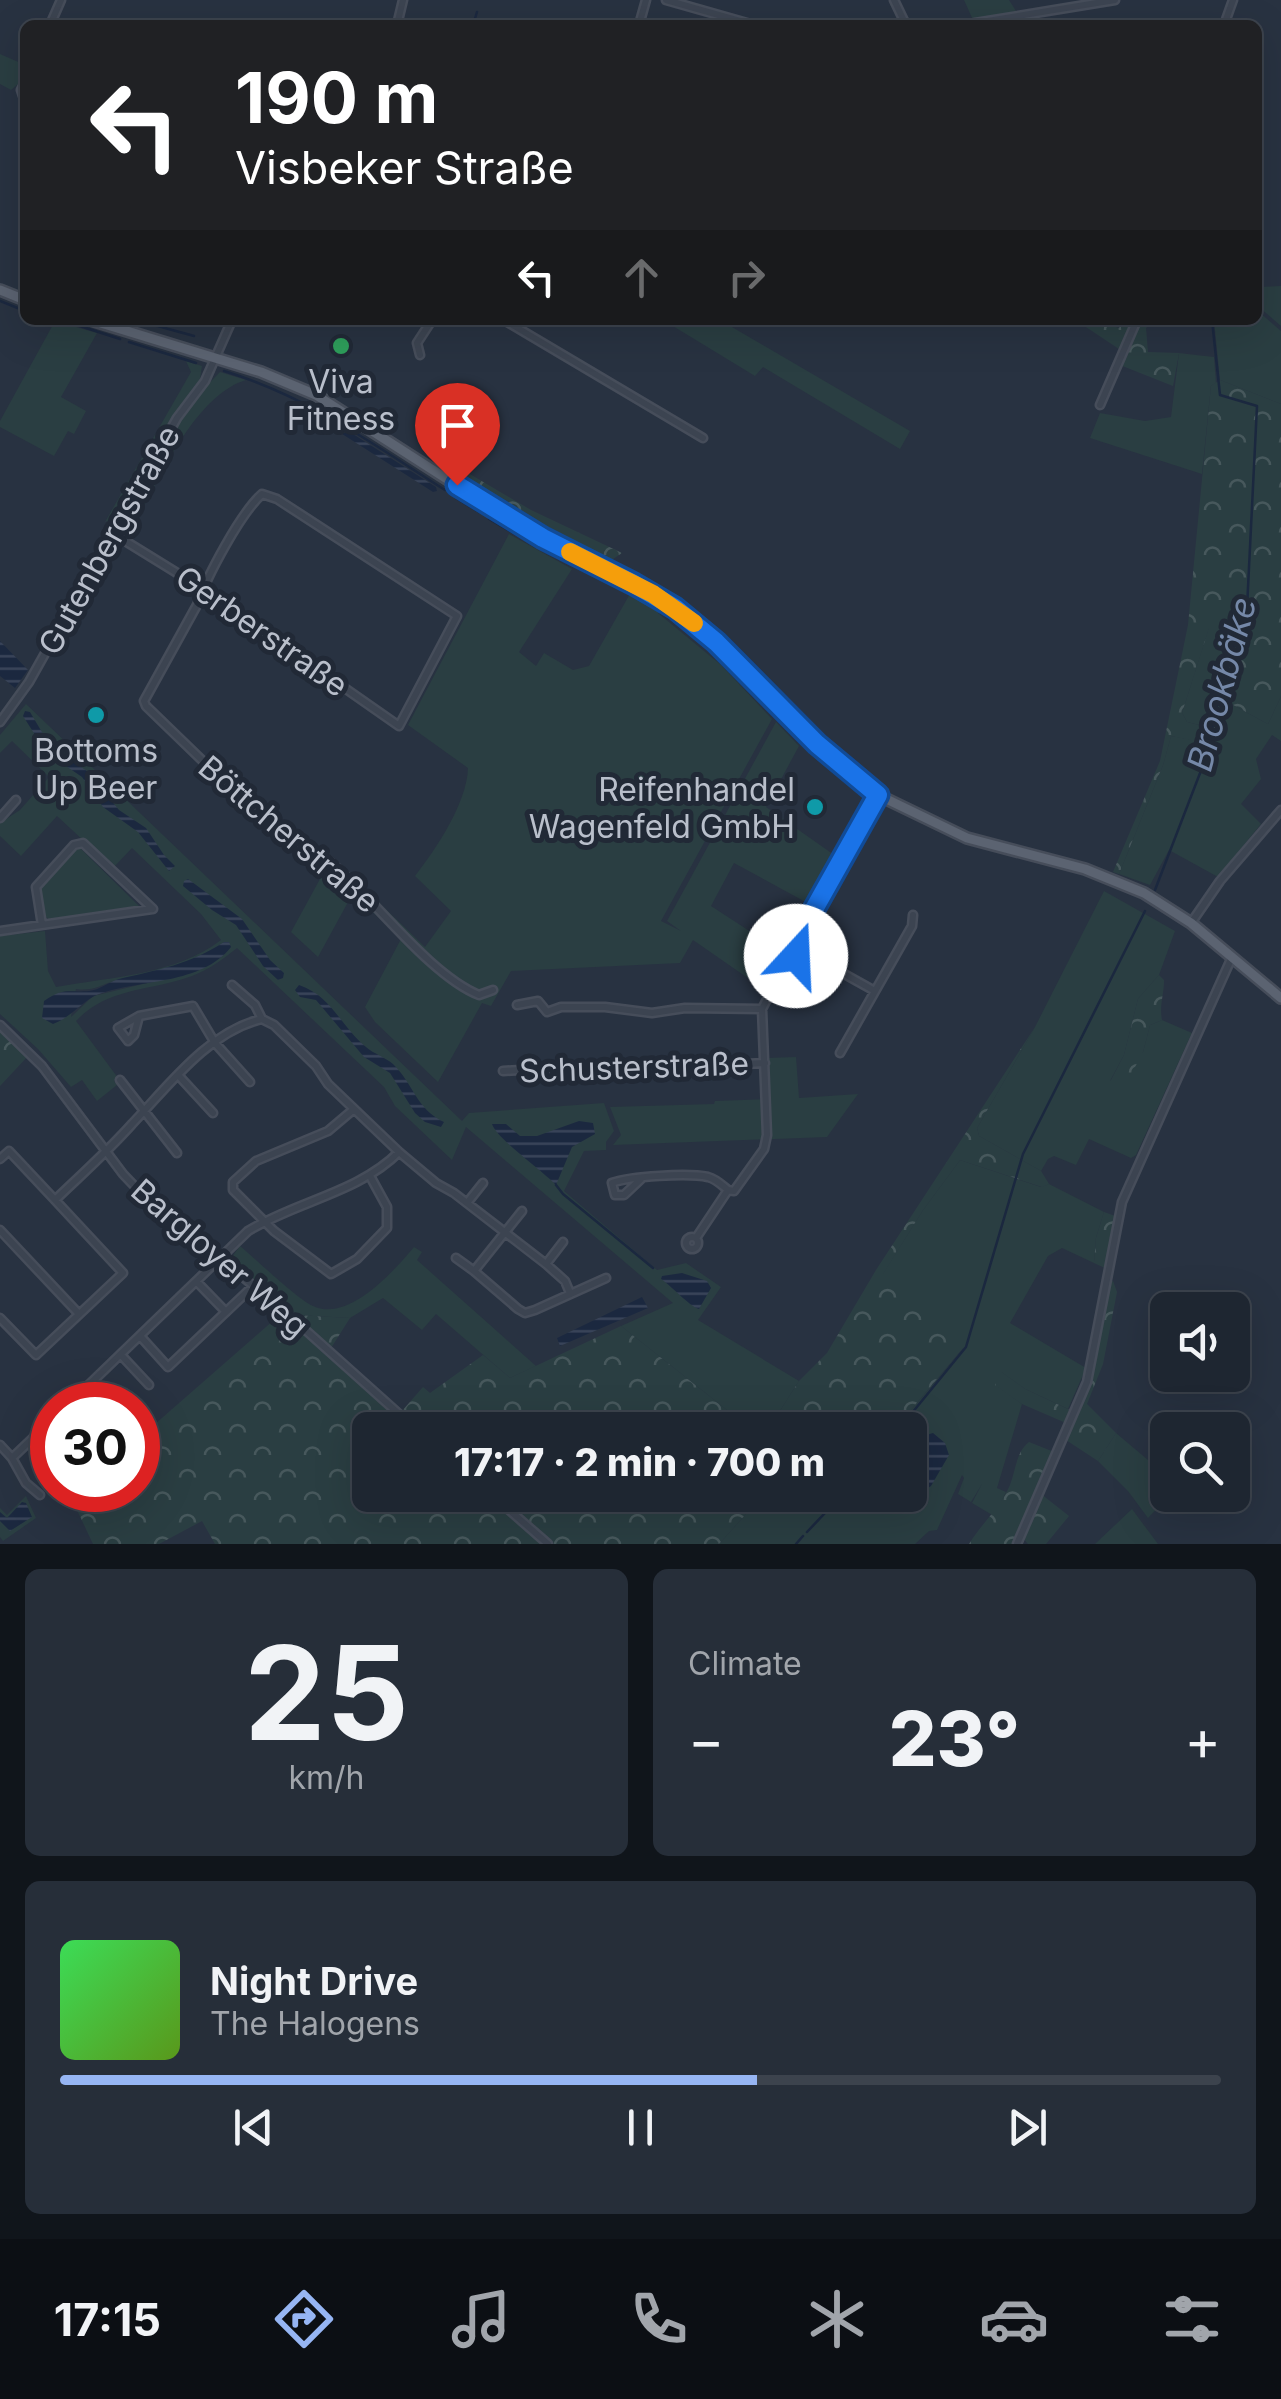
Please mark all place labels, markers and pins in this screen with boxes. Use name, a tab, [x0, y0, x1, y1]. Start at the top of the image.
marker: Viva Fitness	[330, 335, 352, 357]
place label: Viva Fitness	[287, 362, 395, 438]
pin	[415, 383, 500, 486]
marker: Bottoms Up Beer	[85, 704, 107, 726]
place label: Bottoms Up Beer	[34, 731, 158, 807]
place label: Reifenhandel Wagenfeld GmbH	[529, 770, 795, 846]
marker: Reifenhandel Wagenfeld GmbH	[804, 796, 826, 818]

